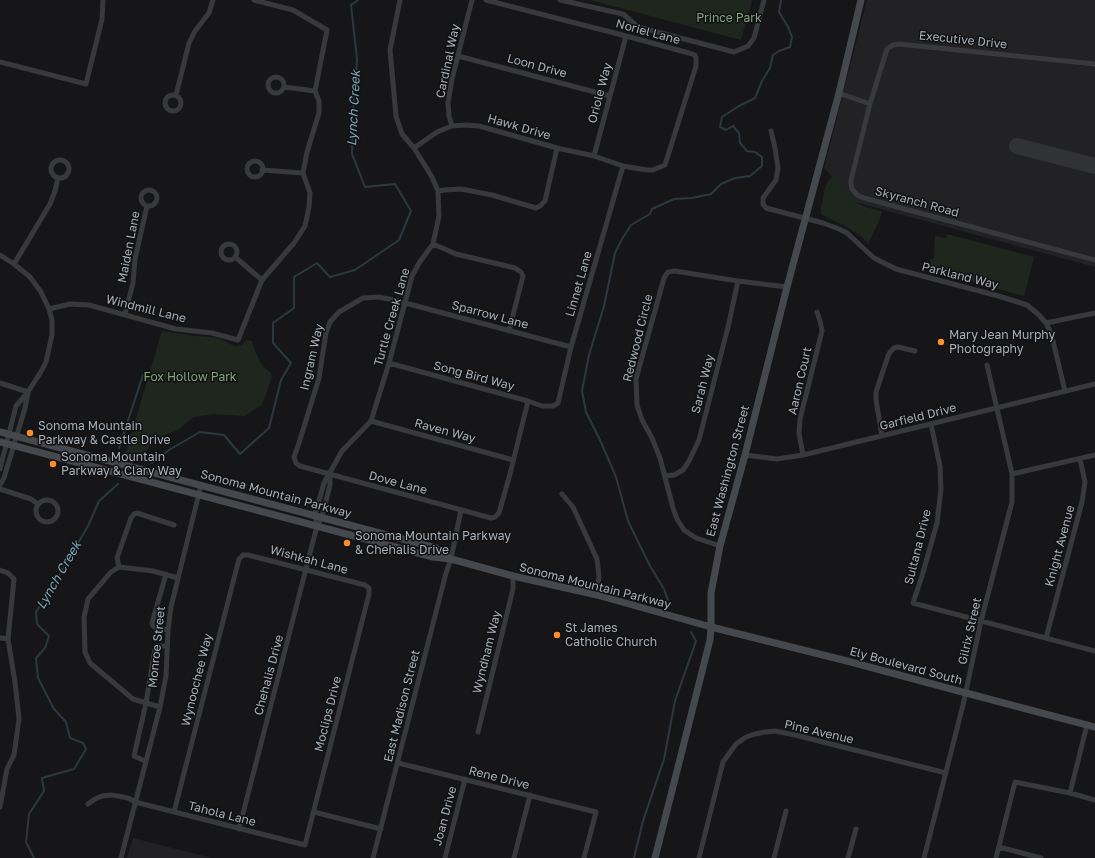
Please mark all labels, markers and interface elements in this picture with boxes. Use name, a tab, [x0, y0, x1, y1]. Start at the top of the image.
park label: Prince Park	[696, 11, 762, 25]
street label: Noriel Lane	[614, 16, 682, 48]
street label: Cardinal Way	[433, 23, 463, 99]
street label: Executive Drive	[918, 28, 1008, 52]
street label: Loon Drive	[506, 51, 568, 81]
street label: Oriole Way	[585, 61, 615, 125]
water label: Lynch Creek	[344, 70, 364, 146]
street label: Hawk Drive	[486, 111, 552, 143]
street label: Skyranch Road	[873, 184, 961, 220]
street label: Maiden Lane	[115, 210, 143, 284]
street label: Linnet Lane	[563, 249, 595, 319]
street label: Parkland Way	[920, 259, 1000, 293]
street label: Turtle Creek Lane	[371, 266, 413, 368]
street label: Windmill Lane	[104, 292, 188, 326]
street label: Redwood Circle	[620, 293, 656, 383]
street label: Sparrow Lane	[450, 298, 530, 332]
street label: Ingram Way	[297, 322, 327, 392]
place label: Mary Jean Murphy Photography	[949, 328, 1055, 356]
marker: Mary Jean Murphy Photography	[936, 337, 946, 347]
street label: Aaron Court	[785, 346, 815, 416]
street label: Sarah Way	[689, 353, 717, 415]
street label: Song Bird Way	[432, 358, 516, 394]
park label: Fox Hollow Park	[143, 370, 237, 384]
street label: Garfield Drive	[878, 401, 958, 433]
street label: East Washington Street	[704, 404, 752, 538]
street label: Raven Way	[413, 416, 477, 446]
place label: Sonoma Mountain Parkway & Castle Drive	[38, 419, 170, 447]
marker: Sonoma Mountain Parkway & Castle Drive	[25, 428, 35, 438]
place label: Sonoma Mountain Parkway & Clary Way	[61, 450, 182, 478]
marker: Sonoma Mountain Parkway & Clary Way	[48, 459, 58, 469]
street label: Sonoma Mountain Parkway	[199, 467, 353, 521]
street label: Dove Lane	[367, 468, 429, 498]
street label: Knight Avenue	[1042, 504, 1078, 588]
street label: Sultana Drive	[902, 508, 934, 586]
place label: Sonoma Mountain Parkway & Chehalis Drive	[355, 529, 511, 557]
water label: Lynch Creek	[33, 538, 85, 612]
marker: Sonoma Mountain Parkway & Chehalis Drive	[342, 538, 352, 548]
street label: Wishkah Lane	[268, 543, 350, 577]
street label: Sonoma Mountain Parkway	[518, 560, 672, 612]
street label: Gilrix Street	[955, 596, 985, 666]
street label: Monroe Street	[146, 605, 168, 689]
street label: Wyndham Way	[470, 609, 504, 695]
place label: St James Catholic Church	[565, 621, 657, 649]
marker: St James Catholic Church	[552, 630, 562, 640]
street label: Wynoochee Way	[179, 632, 215, 728]
street label: Chehalis Drive	[251, 633, 287, 717]
street label: Ely Boulevard South	[848, 644, 964, 688]
street label: East Madison Street	[381, 648, 423, 764]
street label: Moclips Drive	[312, 675, 344, 753]
street label: Pine Avenue	[783, 717, 855, 747]
street label: Rene Drive	[467, 764, 531, 792]
street label: Joan Drive	[430, 785, 460, 847]
street label: Tahola Lane	[187, 799, 257, 829]

